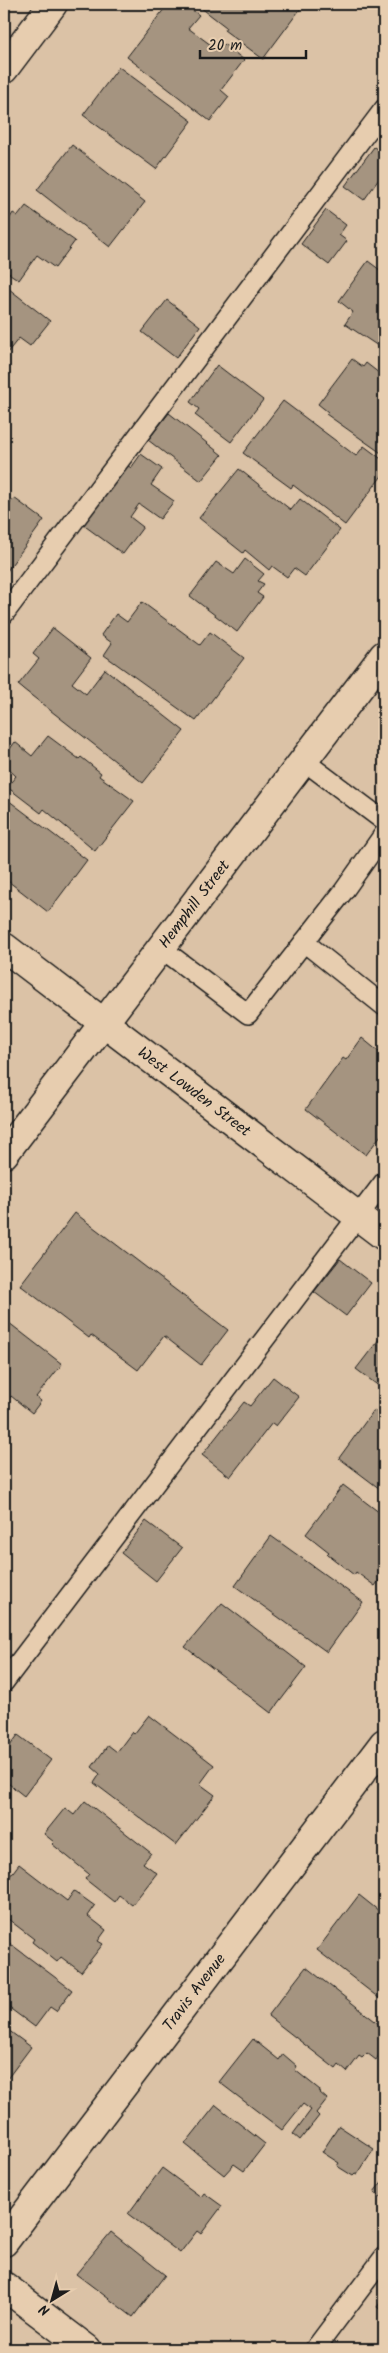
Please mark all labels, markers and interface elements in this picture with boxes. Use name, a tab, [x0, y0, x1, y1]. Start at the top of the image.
scale bar	[200, 28, 307, 60]
text: 20 m	[208, 34, 242, 58]
street label: Hemphill Street	[152, 854, 237, 954]
street label: West Lowden Street	[132, 1040, 257, 1143]
street label: Travis Avenue	[156, 1948, 232, 2036]
north arrow	[28, 2276, 78, 2326]
text: N	[35, 2298, 55, 2321]

